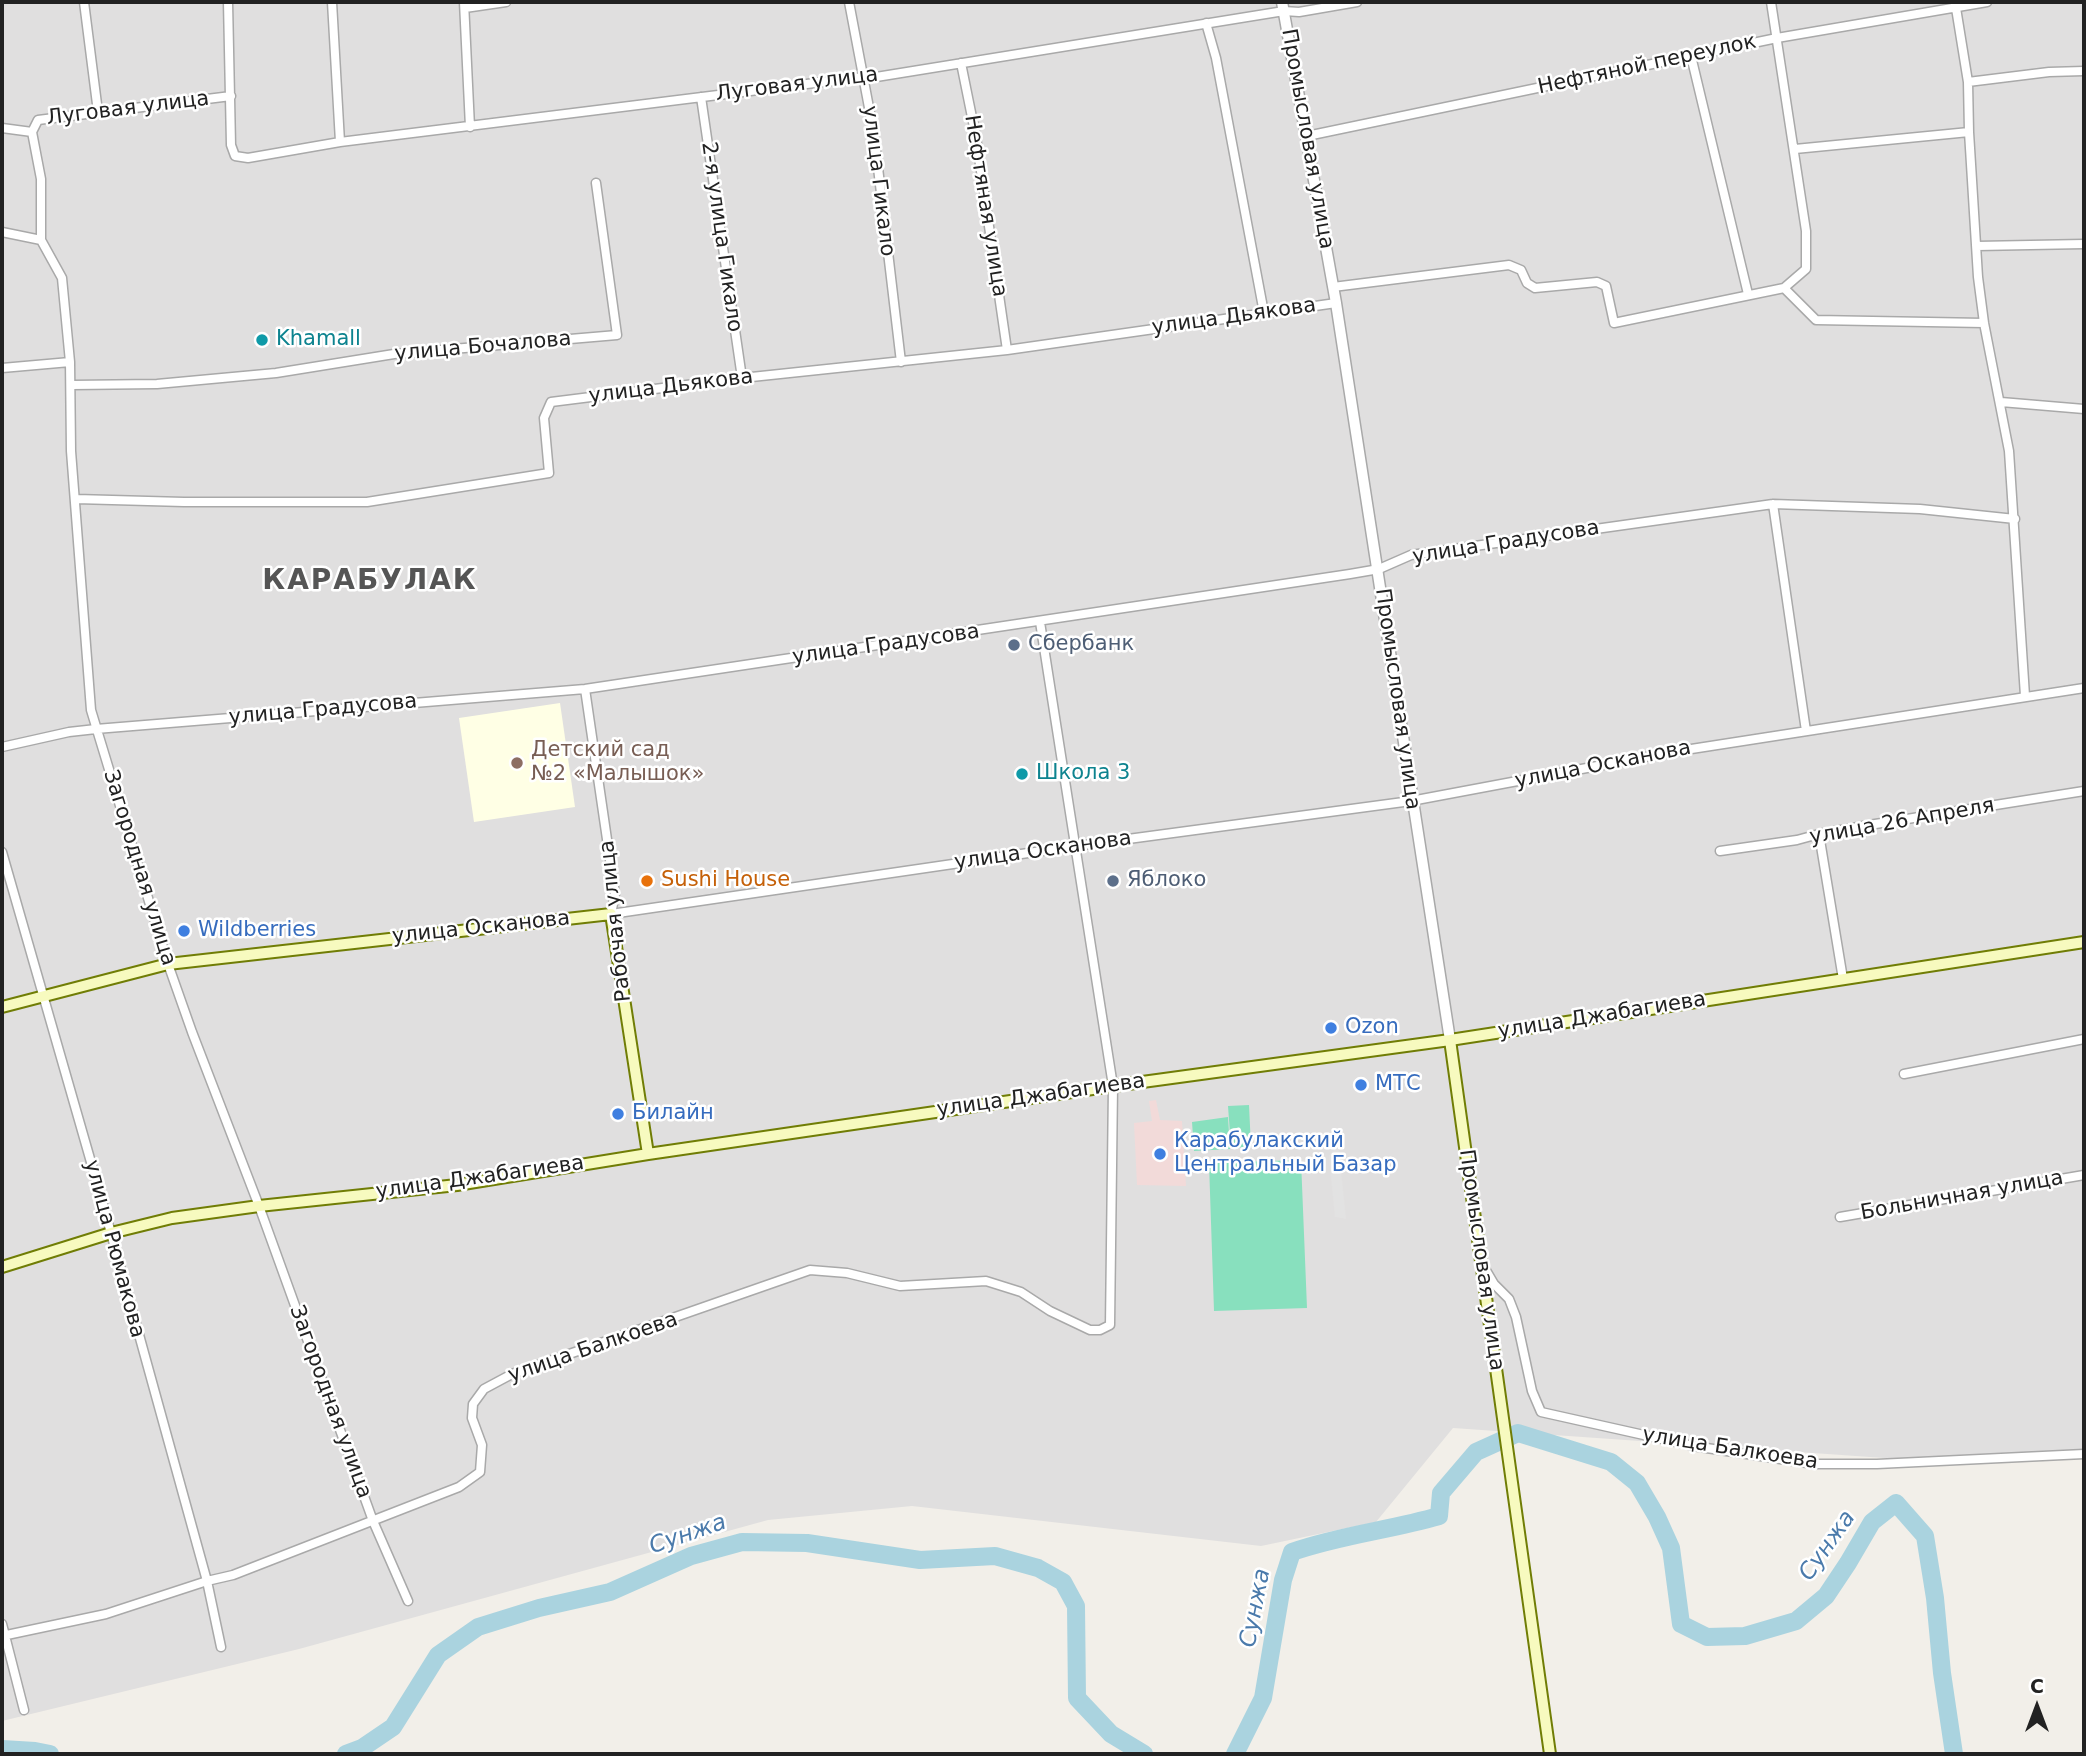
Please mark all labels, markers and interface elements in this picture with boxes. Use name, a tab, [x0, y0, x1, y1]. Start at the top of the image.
street label: Промысловая улица	[1275, 27, 1339, 251]
street label: Нефтяной переулок	[1535, 30, 1759, 100]
street label: Луговая улица	[714, 63, 880, 107]
street label: Луговая улица	[45, 87, 211, 131]
street label: улица Гикало	[856, 104, 900, 258]
street label: Нефтяная улица	[958, 113, 1012, 299]
street label: 2-я улица Гикало	[695, 140, 747, 334]
street label: улица Дьякова	[1150, 293, 1318, 341]
place label: Khamall	[276, 327, 361, 353]
street label: улица Бочалова	[394, 327, 572, 367]
marker: Khamall	[254, 332, 270, 348]
street label: улица Дьякова	[587, 364, 755, 410]
street label: улица Градусова	[1411, 516, 1601, 570]
district label: КАРАБУЛАК	[263, 565, 477, 599]
street label: Промысловая улица	[1369, 587, 1425, 811]
street label: улица Градусова	[791, 619, 981, 671]
place label: Сбербанк	[1028, 632, 1134, 658]
marker: Сбербанк	[1006, 637, 1022, 653]
street label: улица Градусова	[228, 689, 418, 731]
street label: улица Осканова	[1513, 736, 1693, 794]
place label: Детский сад №2 «Малышок»	[531, 738, 704, 788]
marker: Детский сад №2 «Малышок»	[509, 755, 525, 771]
place label: Школа 3	[1036, 761, 1130, 787]
marker: Школа 3	[1014, 766, 1030, 782]
street label: Загородная улица	[97, 767, 181, 969]
street label: улица 26 Апреля	[1808, 793, 1996, 851]
street label: улица Осканова	[953, 826, 1133, 876]
street label: Рабочая улица	[595, 839, 637, 1003]
place label: Sushi House	[661, 868, 790, 894]
place label: Яблоко	[1127, 868, 1206, 894]
marker: Sushi House	[639, 873, 655, 889]
marker: Яблоко	[1105, 873, 1121, 889]
street label: улица Осканова	[391, 906, 571, 950]
place label: Wildberries	[198, 918, 316, 944]
marker: Wildberries	[176, 923, 192, 939]
street label: улица Джабагиева	[1496, 987, 1708, 1045]
place label: Ozon	[1345, 1015, 1399, 1041]
marker: Ozon	[1323, 1020, 1339, 1036]
street label: улица Джабагиева	[935, 1069, 1147, 1123]
place label: МТС	[1375, 1072, 1421, 1098]
marker: МТС	[1353, 1077, 1369, 1093]
place label: Билайн	[632, 1101, 714, 1127]
marker: Билайн	[610, 1106, 626, 1122]
place label: Карабулакский Центральный Базар	[1174, 1129, 1396, 1179]
marker: Карабулакский Центральный Базар	[1152, 1146, 1168, 1162]
street label: Промысловая улица	[1453, 1148, 1509, 1372]
street label: улица Джабагиева	[374, 1151, 586, 1205]
street label: улица Рюмакова	[78, 1157, 150, 1341]
street label: Больничная улица	[1859, 1166, 2065, 1226]
street label: Загородная улица	[283, 1302, 377, 1502]
street label: улица Балкоева	[505, 1307, 681, 1389]
street label: улица Балкоева	[1640, 1423, 1820, 1475]
water label: Сунжа	[1794, 1506, 1862, 1586]
water label: Сунжа	[646, 1509, 730, 1561]
water label: Сунжа	[1235, 1566, 1277, 1650]
north arrow	[2002, 1672, 2072, 1742]
text: С	[2030, 1675, 2044, 1697]

